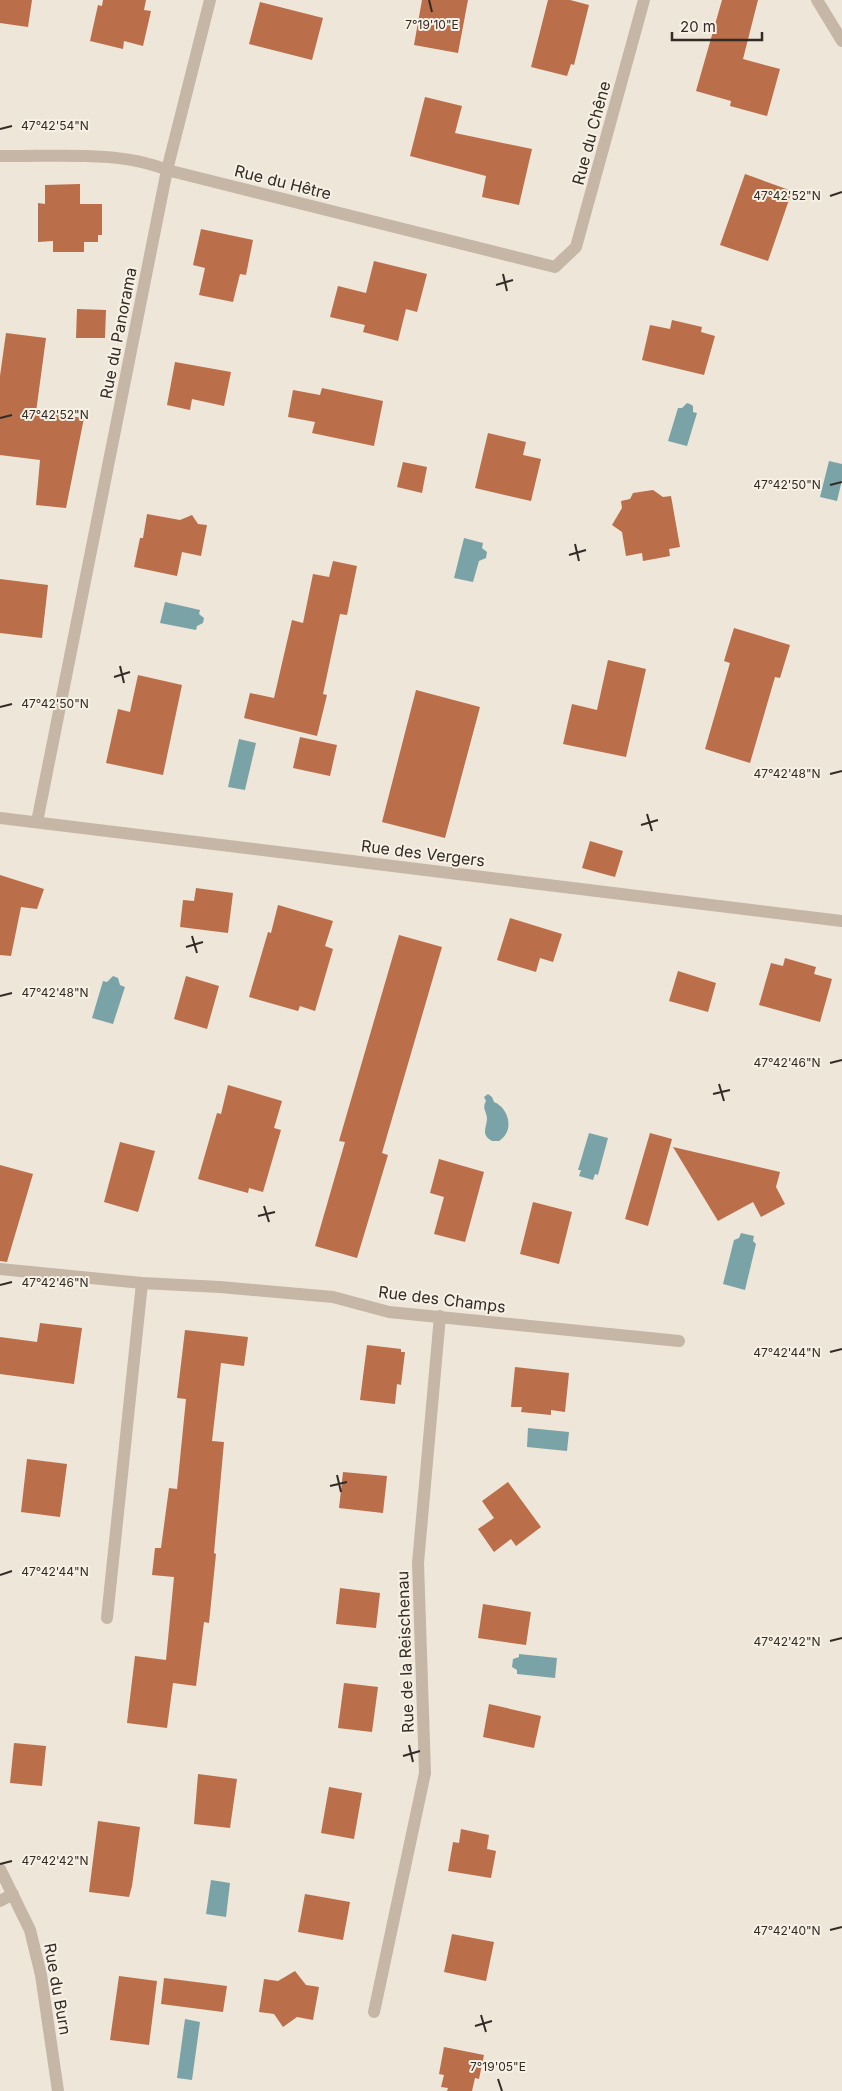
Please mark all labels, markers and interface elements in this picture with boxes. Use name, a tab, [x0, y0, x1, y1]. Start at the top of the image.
scale bar	[672, 10, 762, 42]
text: 7°19'10"E	[405, 17, 459, 32]
text: 20 m	[680, 17, 716, 36]
street label: Rue du Chêne	[568, 79, 614, 187]
text: 47°42'54"N	[21, 118, 89, 133]
street label: Rue du Hêtre	[233, 160, 333, 204]
text: 47°42'52"N	[753, 188, 821, 203]
street label: Rue du Panorama	[95, 266, 141, 400]
text: 47°42'52"N	[21, 407, 89, 422]
text: 47°42'50"N	[753, 477, 821, 492]
text: 47°42'50"N	[21, 696, 89, 711]
text: 47°42'48"N	[753, 766, 821, 781]
street label: Rue des Vergers	[360, 835, 486, 871]
text: 47°42'48"N	[21, 985, 89, 1000]
text: 47°42'46"N	[753, 1055, 821, 1070]
text: 47°42'46"N	[21, 1275, 89, 1290]
street label: Rue des Champs	[377, 1281, 507, 1317]
text: 47°42'44"N	[753, 1345, 821, 1360]
text: 47°42'44"N	[21, 1564, 89, 1579]
street label: Rue de la Reischenau	[392, 1571, 418, 1733]
text: 47°42'42"N	[753, 1634, 821, 1649]
text: 47°42'42"N	[21, 1853, 89, 1868]
text: 47°42'40"N	[753, 1923, 821, 1938]
street label: Rue du Burn	[40, 1941, 76, 2037]
text: 7°19'05"E	[470, 2059, 526, 2074]

